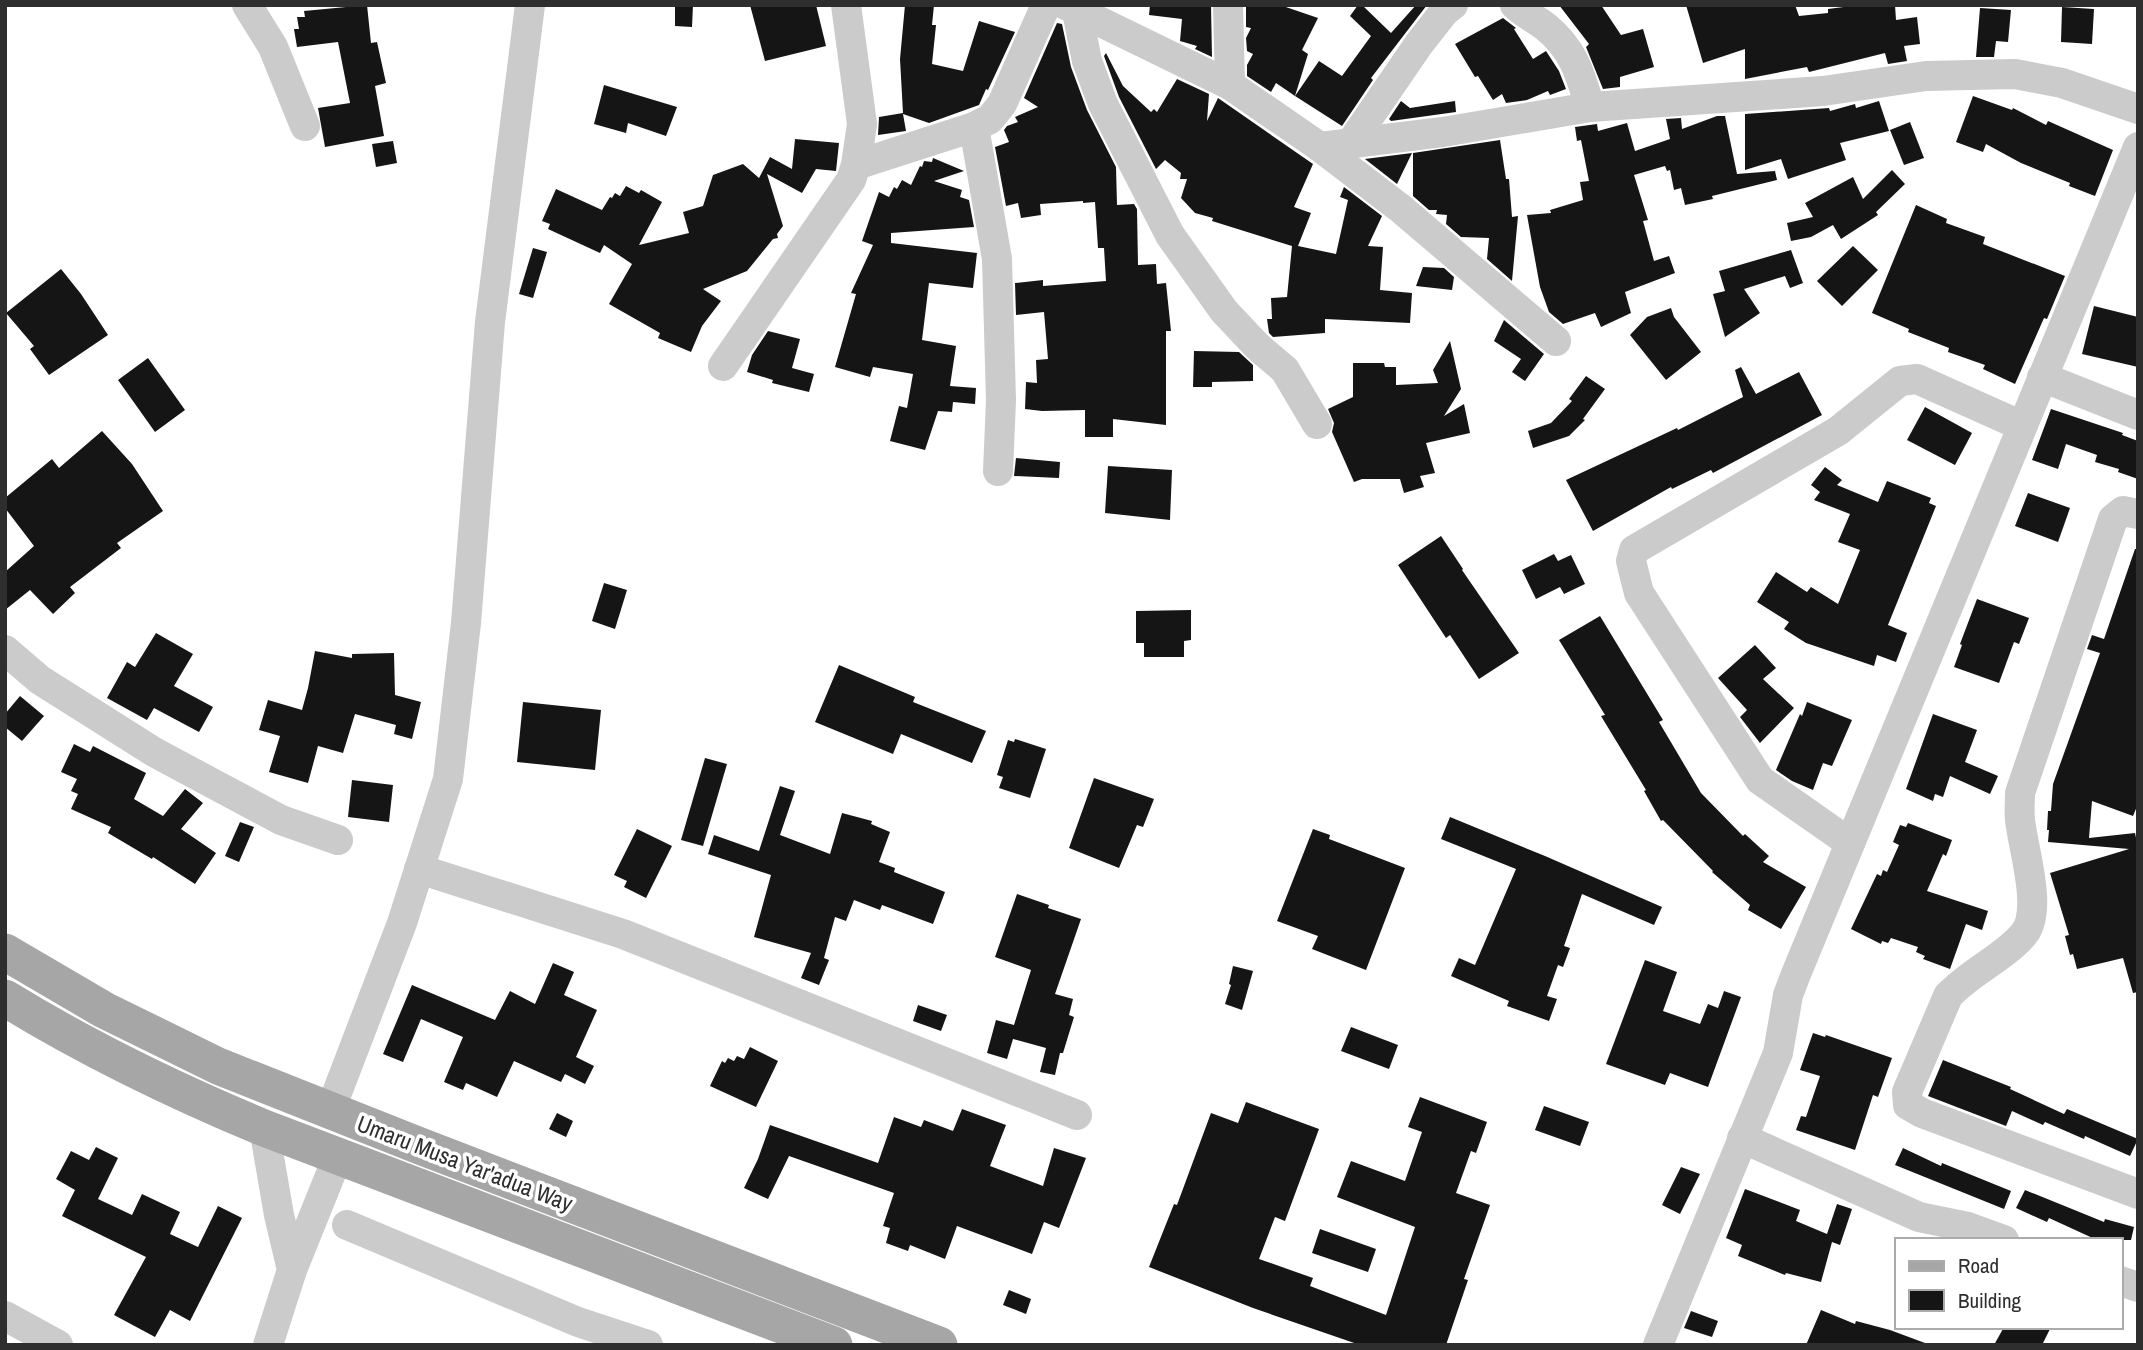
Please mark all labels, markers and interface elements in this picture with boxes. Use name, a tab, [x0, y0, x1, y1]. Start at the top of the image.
street label: Umaru Musa Yar'adua Way	[353, 1108, 578, 1219]
legend	[1895, 1238, 2122, 1329]
text: Road	[1958, 1251, 1999, 1280]
text: Building	[1958, 1286, 2022, 1315]

